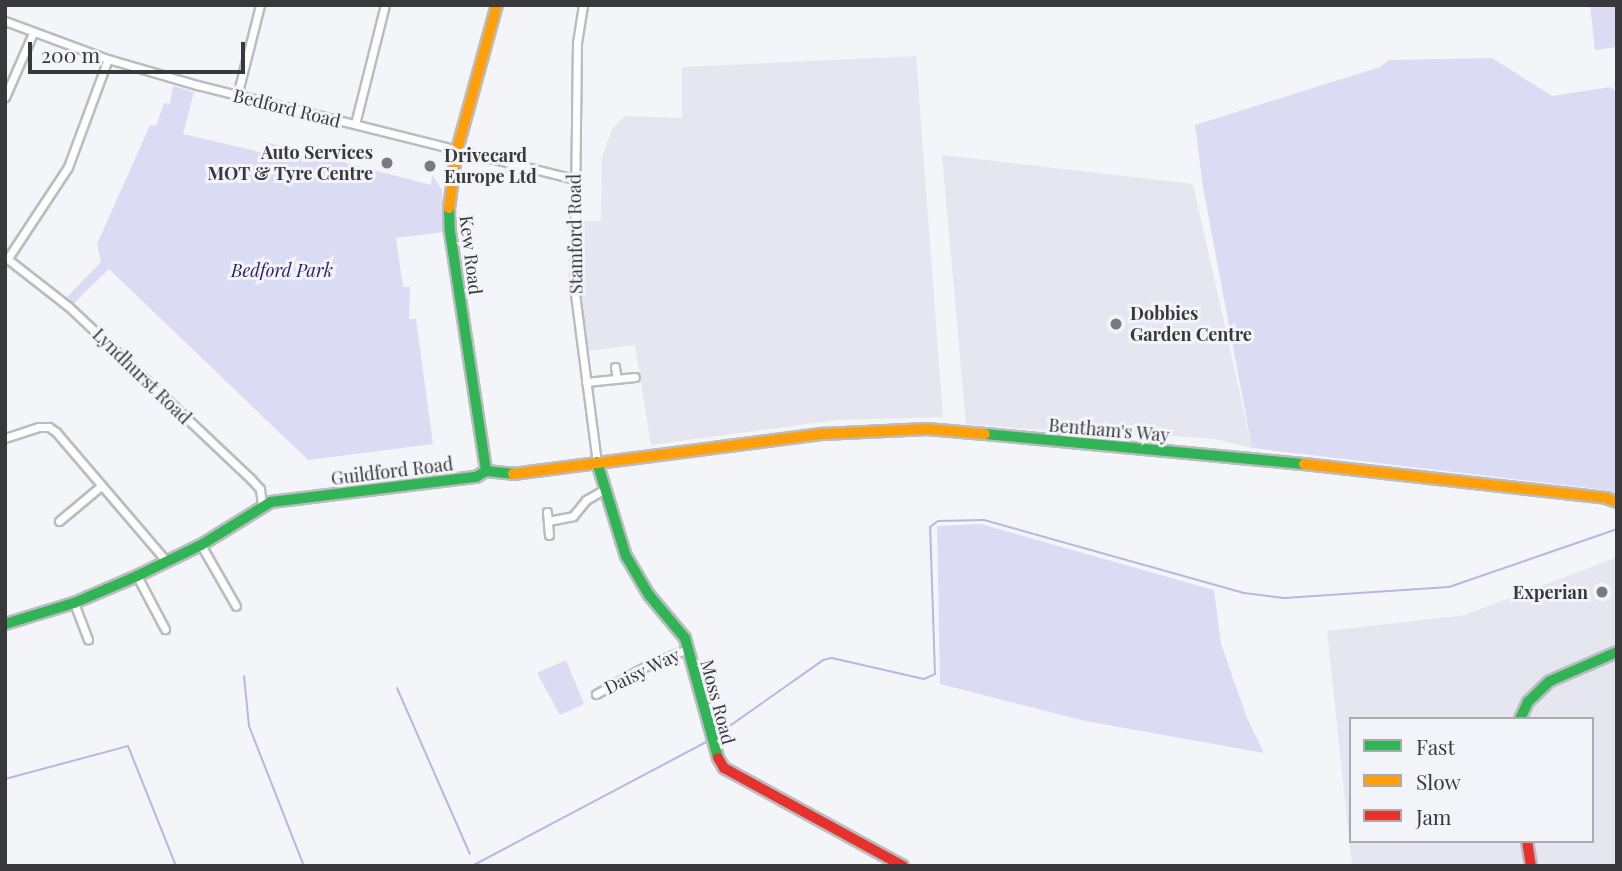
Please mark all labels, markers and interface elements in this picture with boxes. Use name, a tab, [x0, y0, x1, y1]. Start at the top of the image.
scale bar	[32, 28, 248, 72]
text: 200 m	[41, 40, 100, 68]
street label: Bedford Road	[231, 84, 343, 132]
place label: Auto Services MOT & Tyre Centre	[207, 142, 373, 184]
place label: Drivecard Europe Ltd	[444, 145, 537, 188]
marker: Auto Services MOT & Tyre Centre	[379, 155, 395, 171]
marker: Drivecard Europe Ltd	[422, 158, 438, 174]
street label: Stamford Road	[563, 174, 587, 294]
street label: Kew Road	[455, 214, 487, 296]
park label: Bedford Park	[231, 259, 333, 281]
place label: Dobbies Garden Centre	[1130, 303, 1252, 346]
marker: Dobbies Garden Centre	[1108, 316, 1124, 332]
street label: Lyndhurst Road	[88, 324, 196, 428]
street label: Bentham's Way	[1047, 414, 1171, 446]
street label: Guildford Road	[330, 453, 454, 489]
place label: Experian	[1513, 581, 1588, 603]
marker: Experian	[1594, 584, 1610, 600]
street label: Daisy Way	[600, 643, 684, 699]
street label: Moss Road	[696, 657, 740, 747]
legend	[1349, 717, 1594, 843]
text: Fast	[1416, 732, 1455, 760]
text: Slow	[1416, 767, 1461, 795]
text: Jam	[1416, 802, 1452, 830]

